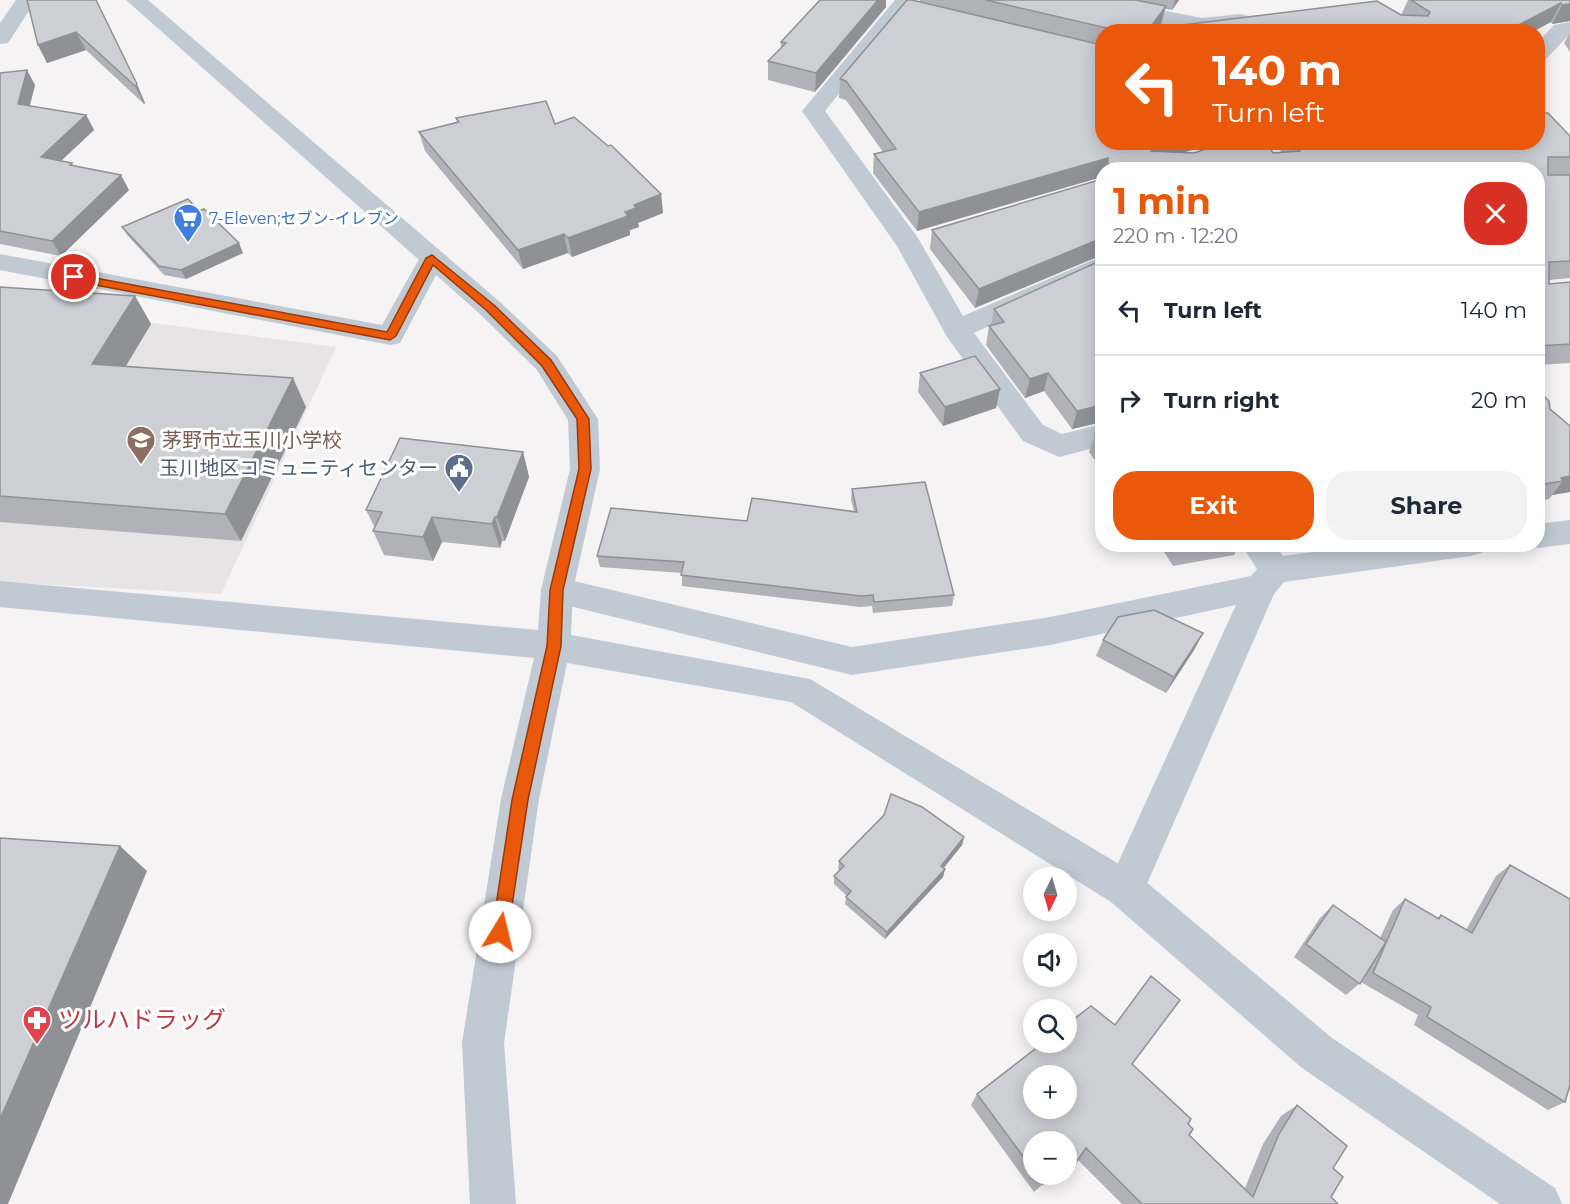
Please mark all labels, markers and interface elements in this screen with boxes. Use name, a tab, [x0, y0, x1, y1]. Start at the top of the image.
text: 140 m	[1212, 44, 1342, 96]
icon: left	[1113, 48, 1191, 126]
text: Turn left	[1212, 96, 1325, 129]
text: 1 min	[1113, 179, 1211, 223]
button: close	[1464, 182, 1527, 245]
supermarket icon: 7-Eleven;セブン-イレブン	[172, 202, 204, 244]
place label: 7-Eleven;セブン-イレブン	[209, 209, 399, 228]
text: 220 m · 12:20	[1113, 224, 1238, 248]
pin	[48, 251, 99, 302]
icon: arrive	[57, 260, 90, 293]
icon: left	[1113, 294, 1146, 327]
text: Turn left	[1164, 297, 1262, 324]
text: 140 m	[1461, 297, 1527, 324]
icon: right	[1113, 384, 1146, 417]
text: Turn right	[1164, 387, 1279, 414]
text: 20 m	[1471, 387, 1527, 414]
school or university icon: 茅野市立玉川小学校	[125, 424, 157, 466]
place label: 茅野市立玉川小学校	[162, 428, 342, 452]
public building icon: 玉川地区コミュニティセンター	[443, 452, 475, 494]
place label: 玉川地区コミュニティセンター	[159, 456, 438, 480]
button: Exit	[1113, 471, 1314, 540]
button: Share	[1326, 471, 1527, 540]
north arrow	[1023, 867, 1077, 921]
map controls	[1023, 867, 1077, 1185]
position arrow	[468, 900, 532, 964]
button: sound	[1023, 933, 1077, 987]
button: search	[1023, 999, 1077, 1053]
pharmacy icon: ツルハドラッグ	[21, 1004, 53, 1046]
place label: ツルハドラッグ	[58, 1005, 226, 1034]
button: +	[1023, 1065, 1077, 1119]
button: −	[1023, 1131, 1077, 1185]

